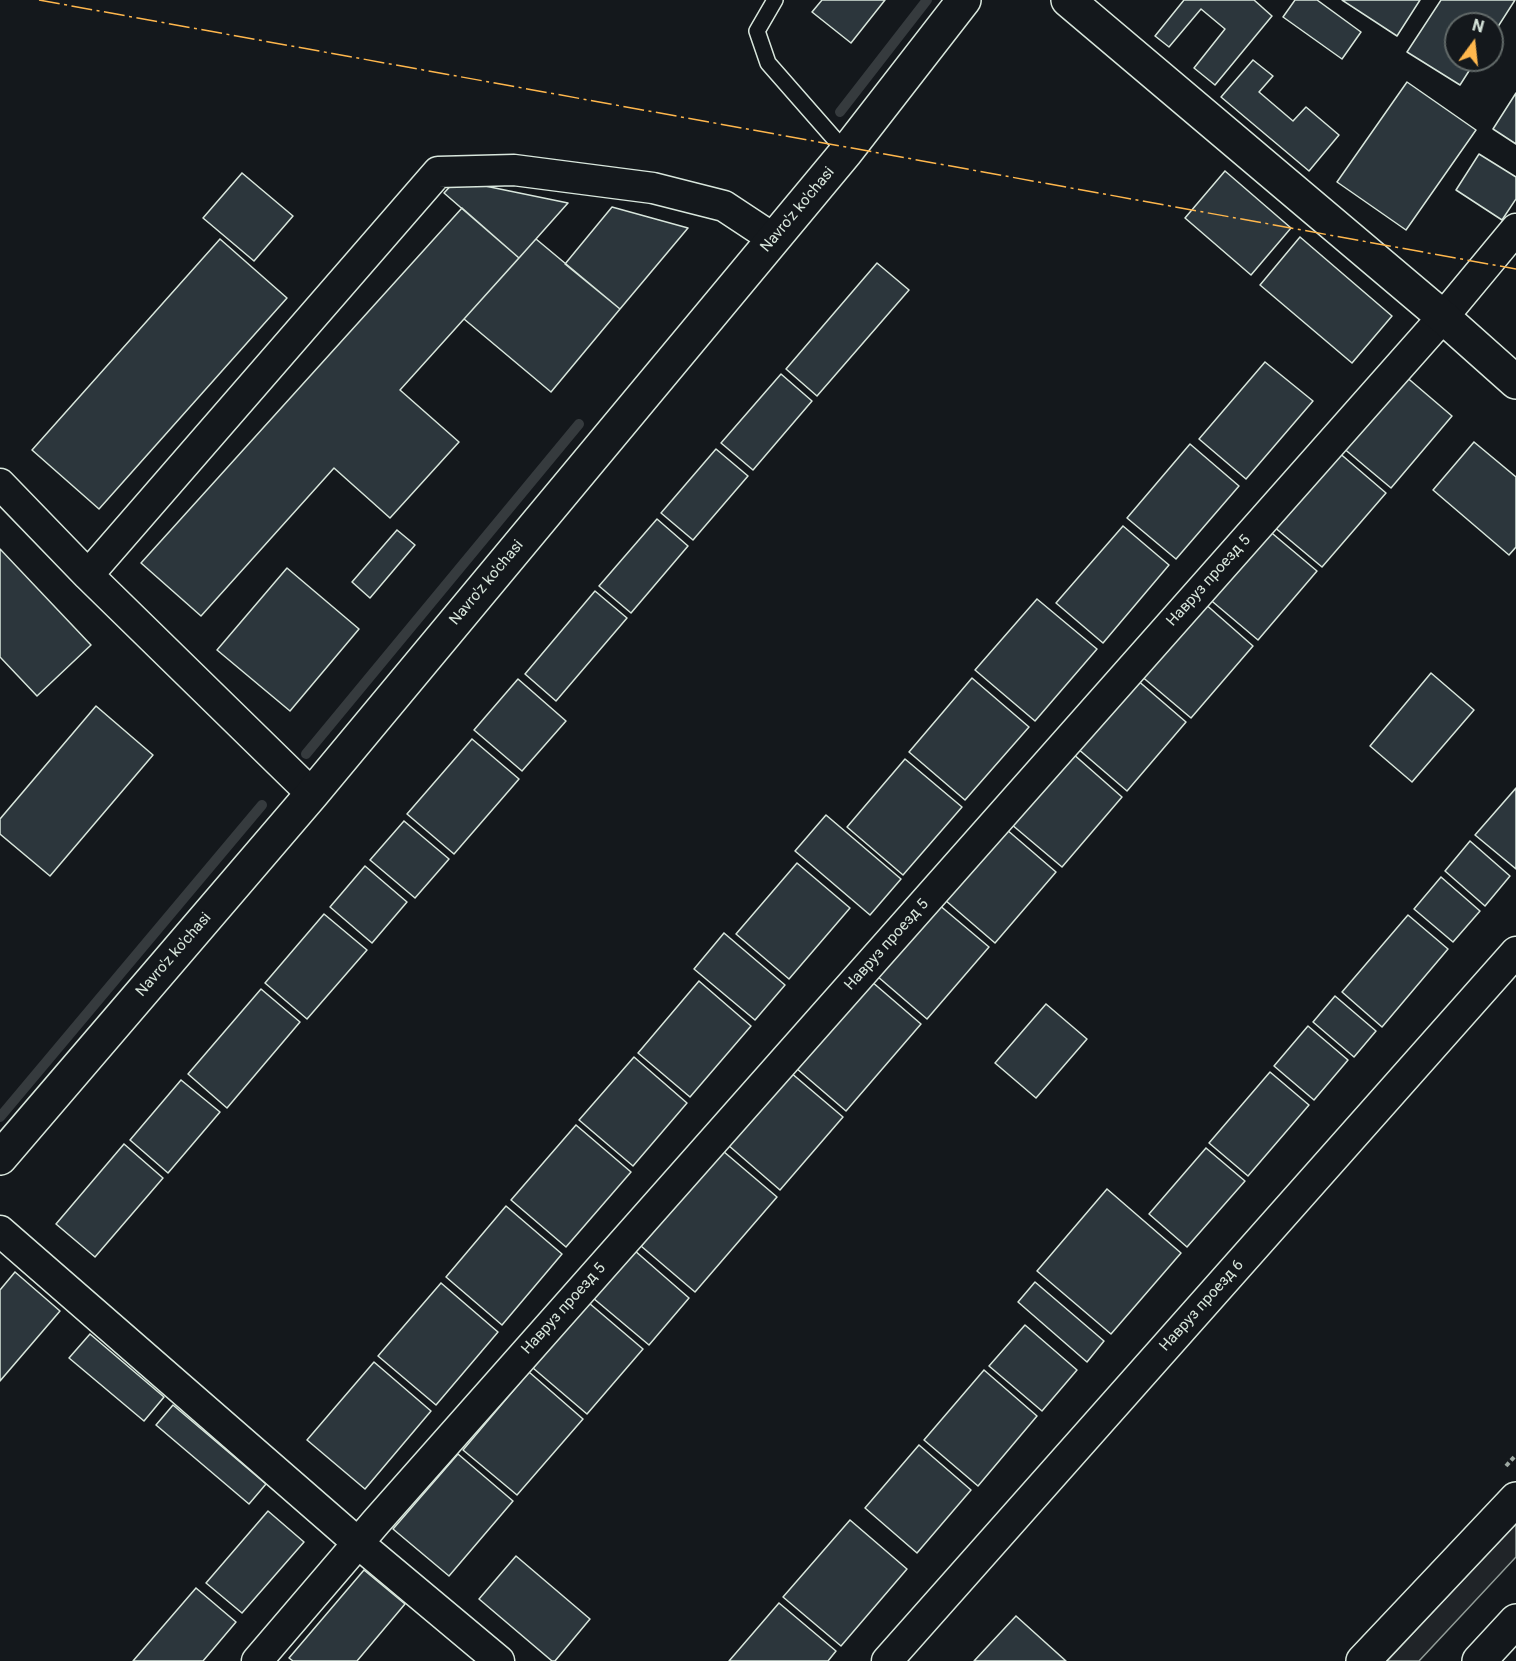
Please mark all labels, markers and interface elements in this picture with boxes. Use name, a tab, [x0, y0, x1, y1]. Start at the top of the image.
north arrow	[1444, 12, 1504, 72]
text: N	[1470, 15, 1486, 37]
street label: Navro'z ko'chasi	[757, 164, 839, 256]
street label: Навруз проезд 5	[1163, 532, 1255, 630]
street label: Navro'z ko'chasi	[446, 537, 528, 629]
street label: Навруз проезд 5	[841, 896, 933, 994]
street label: Navro'z ko'chasi	[133, 909, 215, 1001]
street label: Навруз проезд 6	[1156, 1257, 1248, 1355]
street label: Навруз проезд 5	[518, 1260, 610, 1358]

